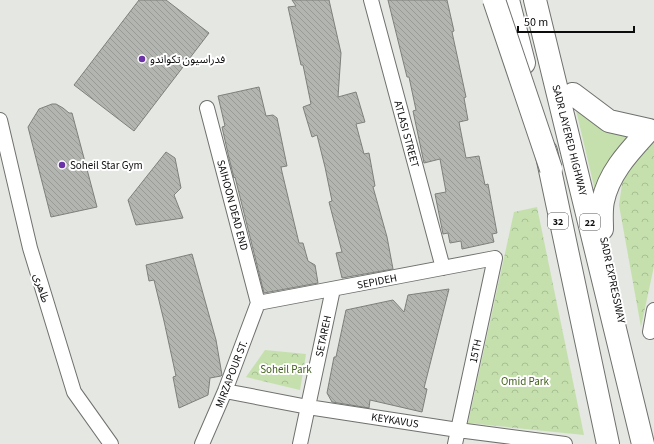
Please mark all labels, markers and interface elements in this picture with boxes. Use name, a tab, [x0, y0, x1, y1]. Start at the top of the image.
scale bar	[518, 8, 634, 34]
text: 50 m	[524, 14, 548, 31]
place label: فدراسیون تکواندو	[150, 52, 225, 67]
marker: فدراسیون تکواندو	[137, 54, 147, 64]
street label: SADR LAYERED HIGHWAY	[548, 83, 591, 198]
street label: ATLASI STREET	[390, 99, 423, 169]
place label: Soheil Star Gym	[70, 158, 143, 173]
street label: SAIHOON DEAD END	[213, 158, 252, 252]
marker: Soheil Star Gym	[57, 160, 67, 170]
road number: 32	[548, 213, 568, 229]
road number: 22	[580, 214, 600, 230]
street label: SADR EXPRESSWAY	[596, 235, 629, 325]
street label: SEPIDEH	[356, 270, 398, 293]
street label: طاهری	[30, 272, 53, 305]
street label: SETAREH	[312, 314, 335, 358]
street label: MIRZAPOUR ST.	[212, 338, 251, 410]
street label: 15TH	[466, 338, 485, 364]
park label: Soheil Park	[260, 362, 312, 377]
park label: Omid Park	[501, 374, 550, 389]
street label: KEYKAVUS	[370, 409, 420, 432]

